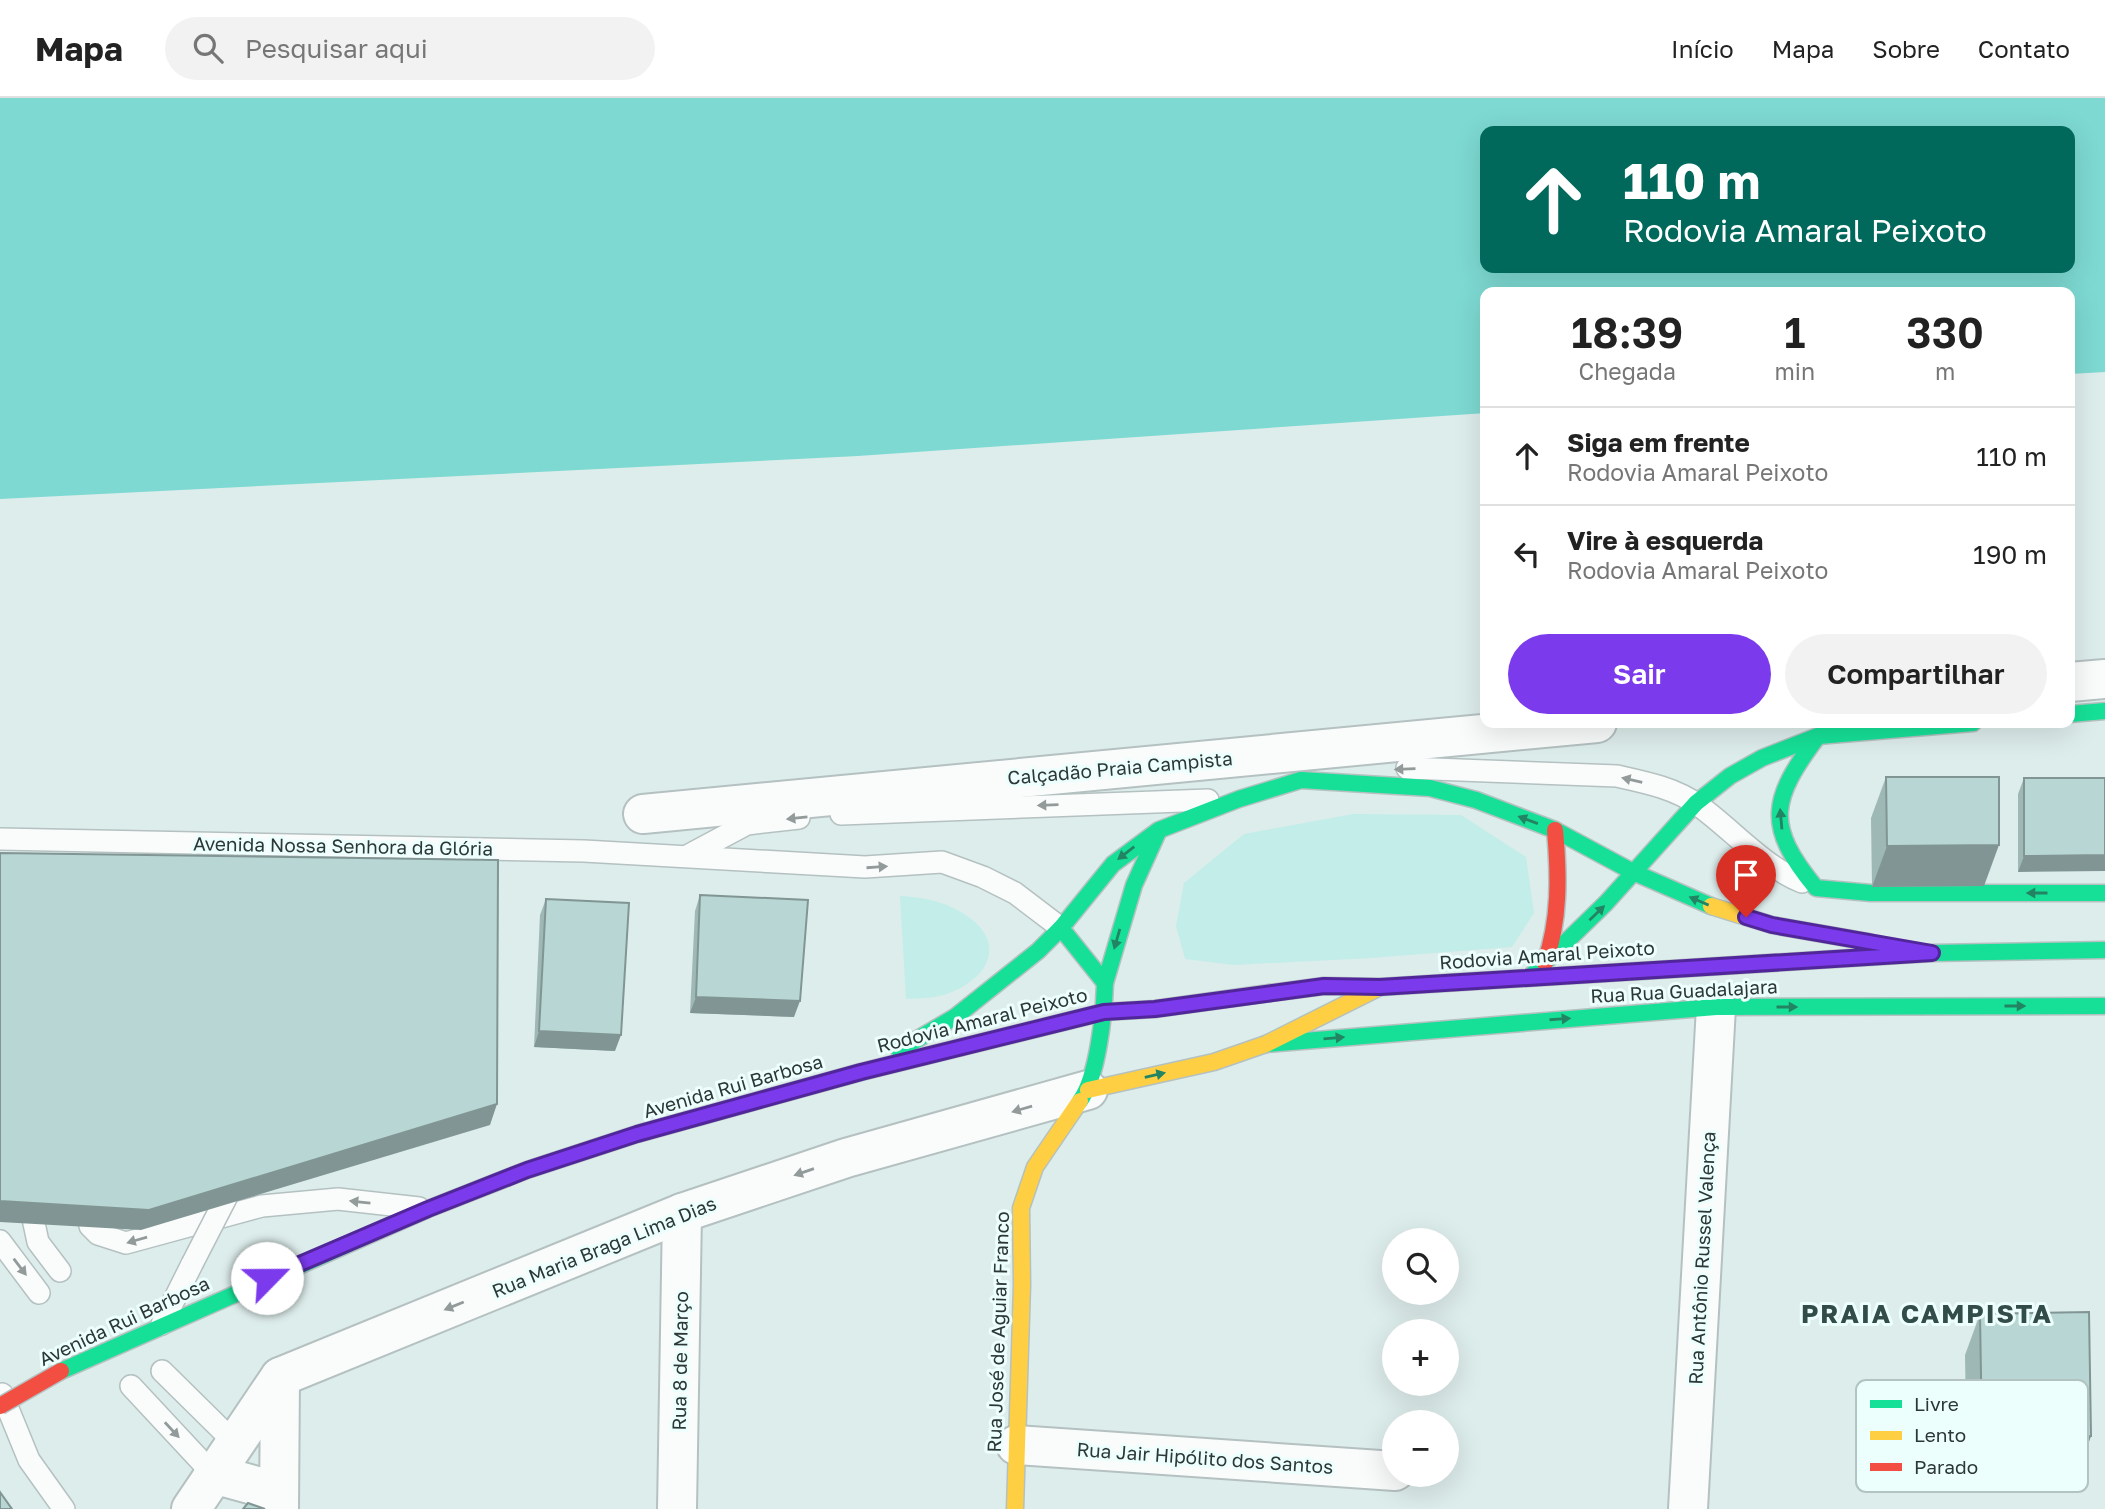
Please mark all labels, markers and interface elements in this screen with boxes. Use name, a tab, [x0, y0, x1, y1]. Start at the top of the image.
search box	[165, 17, 655, 80]
text: Mapa	[35, 29, 123, 68]
icon: search	[189, 29, 227, 67]
text: Pesquisar aqui	[245, 33, 428, 64]
text: Início	[1671, 34, 1734, 63]
text: Mapa	[1772, 34, 1834, 63]
text: Sobre	[1872, 34, 1940, 63]
text: Contato	[1978, 34, 2070, 63]
text: 110 m	[1623, 151, 1760, 210]
icon: ahead	[1508, 154, 1599, 245]
text: Rodovia Amaral Peixoto	[1623, 211, 1987, 249]
text: 18:39	[1571, 307, 1683, 357]
text: 1	[1784, 307, 1805, 357]
text: 330	[1906, 307, 1984, 357]
text: Chegada	[1579, 357, 1676, 385]
text: min	[1774, 357, 1815, 385]
text: m	[1935, 357, 1955, 385]
text: Siga em frente	[1567, 427, 1750, 458]
icon: ahead	[1508, 437, 1546, 475]
text: 110 m	[1976, 441, 2047, 472]
text: Rodovia Amaral Peixoto	[1567, 458, 1828, 486]
text: Vire à esquerda	[1567, 525, 1763, 556]
icon: left	[1508, 535, 1546, 573]
text: 190 m	[1973, 539, 2047, 570]
text: Rodovia Amaral Peixoto	[1567, 556, 1828, 584]
button: Sair	[1508, 634, 1771, 714]
button: Compartilhar	[1785, 634, 2047, 714]
street label: Calçadão Praia Campista	[1006, 746, 1233, 789]
one-way arrow	[1394, 764, 1416, 775]
one-way arrow	[1621, 774, 1643, 785]
one-way arrow	[1037, 800, 1059, 811]
one-way arrow	[1775, 808, 1786, 830]
one-way arrow	[785, 813, 807, 824]
one-way arrow	[1518, 814, 1539, 825]
street label: Avenida Nossa Senhora da Glória	[193, 831, 493, 860]
pin	[1716, 845, 1776, 917]
one-way arrow	[1118, 846, 1136, 861]
icon: arrive	[1727, 856, 1765, 894]
one-way arrow	[866, 861, 888, 872]
one-way arrow	[2026, 887, 2048, 899]
one-way arrow	[1688, 895, 1709, 906]
one-way arrow	[1588, 904, 1605, 921]
one-way arrow	[1112, 929, 1122, 950]
street label: Rodovia Amaral Peixoto	[1438, 935, 1655, 974]
street label: Rua Rua Guadalajara	[1590, 974, 1778, 1007]
street label: Rodovia Amaral Peixoto	[874, 982, 1089, 1057]
one-way arrow	[2004, 1000, 2026, 1012]
one-way arrow	[1777, 1001, 1799, 1013]
one-way arrow	[1550, 1013, 1572, 1024]
one-way arrow	[1323, 1032, 1345, 1043]
street label: Avenida Rui Barbosa	[641, 1049, 825, 1122]
one-way arrow	[1144, 1069, 1166, 1080]
one-way arrow	[1012, 1104, 1033, 1114]
street label: Rua Antônio Russel Valença	[1683, 1131, 1720, 1385]
one-way arrow	[793, 1167, 814, 1178]
street label: Rua Maria Braga Lima Dias	[488, 1191, 719, 1302]
one-way arrow	[349, 1196, 371, 1207]
street label: Rua José de Aguiar Franco	[982, 1211, 1013, 1453]
map controls	[1382, 1228, 1459, 1487]
button: search	[1382, 1228, 1459, 1305]
one-way arrow	[127, 1235, 148, 1245]
position arrow	[230, 1241, 304, 1315]
one-way arrow	[12, 1258, 26, 1276]
street label: Avenida Rui Barbosa	[35, 1271, 213, 1370]
street label: Rua 8 de Março	[667, 1291, 692, 1431]
district label: PRAIA CAMPISTA	[1801, 1298, 2053, 1329]
one-way arrow	[444, 1301, 465, 1312]
button: +	[1382, 1319, 1459, 1396]
legend	[1856, 1380, 2088, 1492]
text: Livre	[1914, 1392, 1959, 1415]
button: −	[1382, 1410, 1459, 1487]
one-way arrow	[163, 1421, 179, 1438]
text: Lento	[1914, 1423, 1966, 1446]
street label: Rua Jair Hipólito dos Santos	[1076, 1437, 1334, 1478]
text: Parado	[1914, 1455, 1978, 1478]

